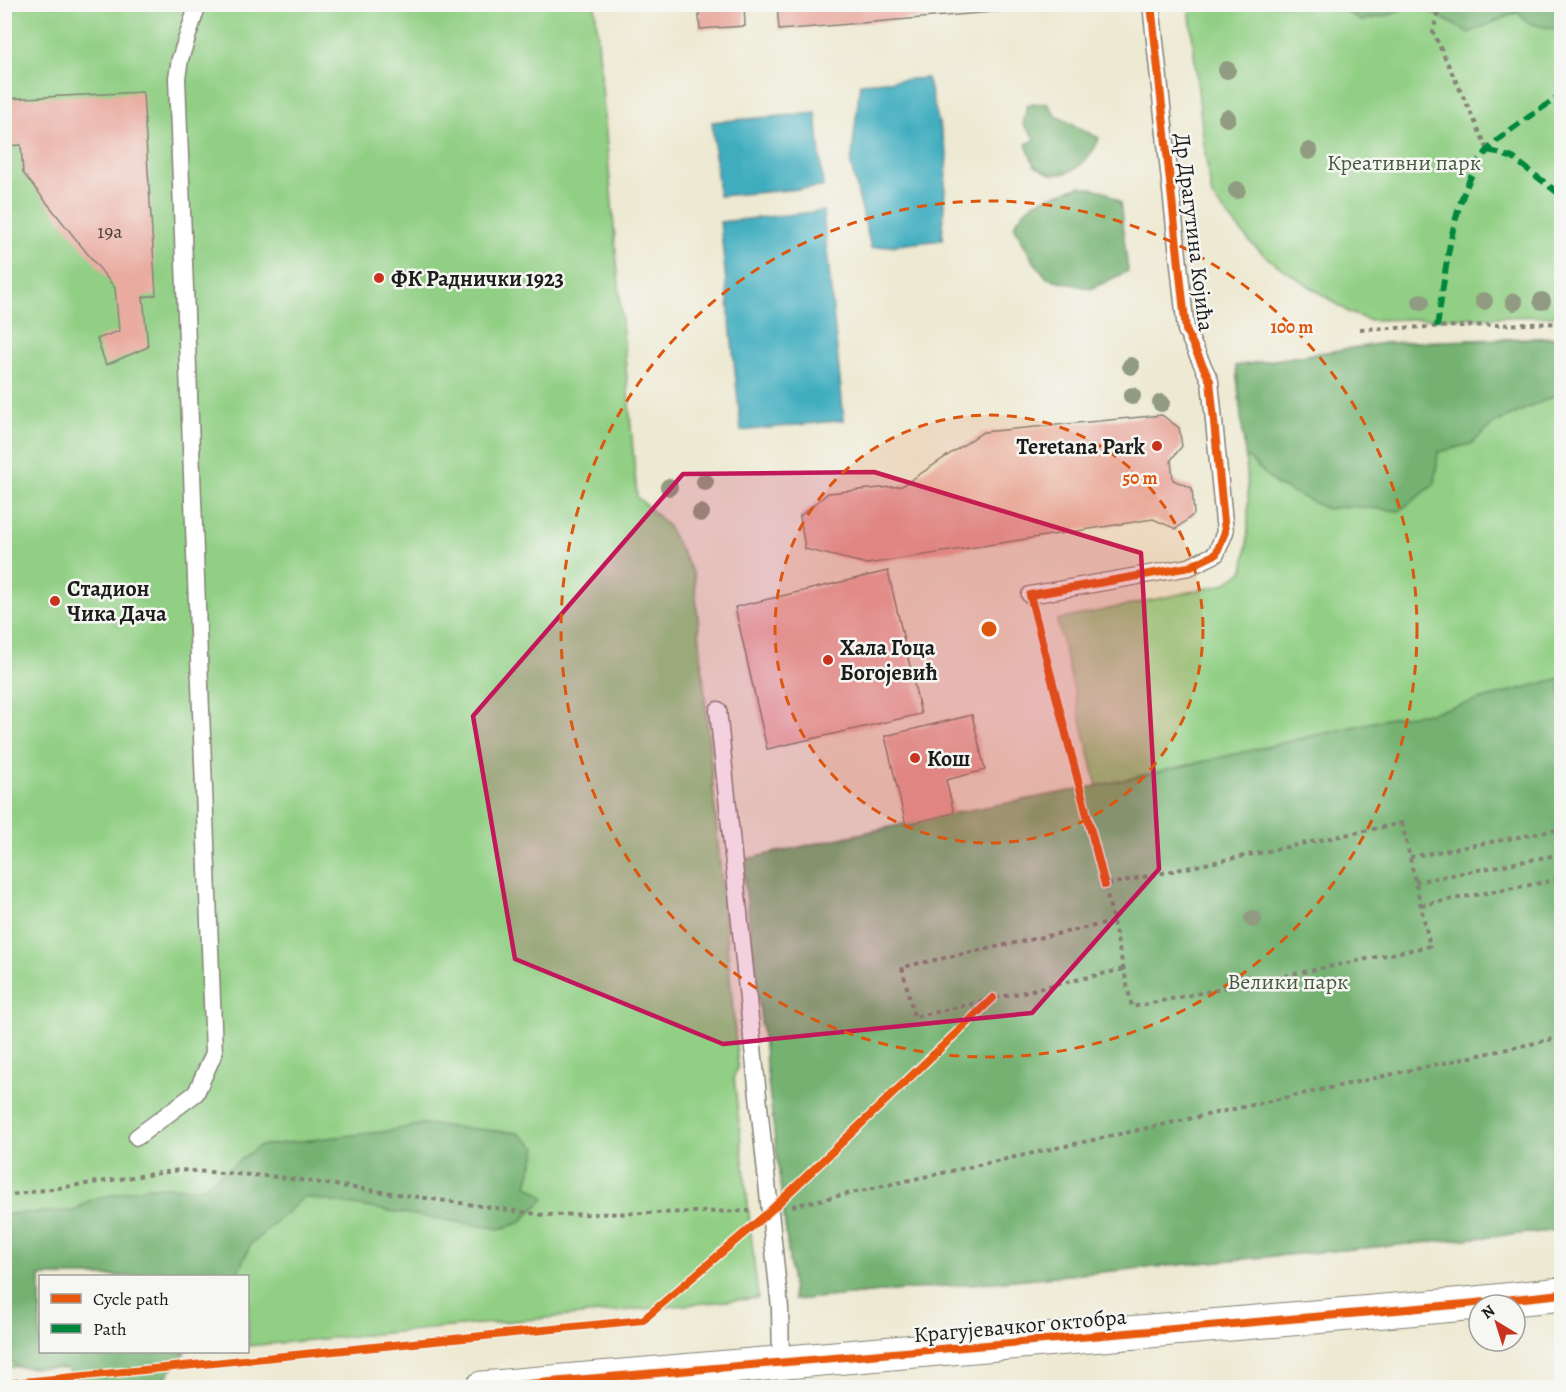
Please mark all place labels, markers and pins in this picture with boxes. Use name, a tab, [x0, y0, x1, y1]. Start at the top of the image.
place label: ФК Раднички 1923	[391, 264, 564, 294]
marker: ФК Раднички 1923	[372, 271, 386, 285]
place label: Teretana Park	[1017, 432, 1146, 462]
marker: Teretana Park	[1150, 439, 1164, 453]
place label: Стадион Чика Дача	[67, 574, 167, 629]
marker: Стадион Чика Дача	[48, 594, 62, 608]
centre of rings	[979, 619, 999, 639]
place label: Хала Гоца Богојевић	[840, 633, 938, 688]
marker: Хала Гоца Богојевић	[821, 653, 835, 667]
place label: Кош	[927, 744, 970, 774]
marker: Кош	[908, 751, 922, 765]

